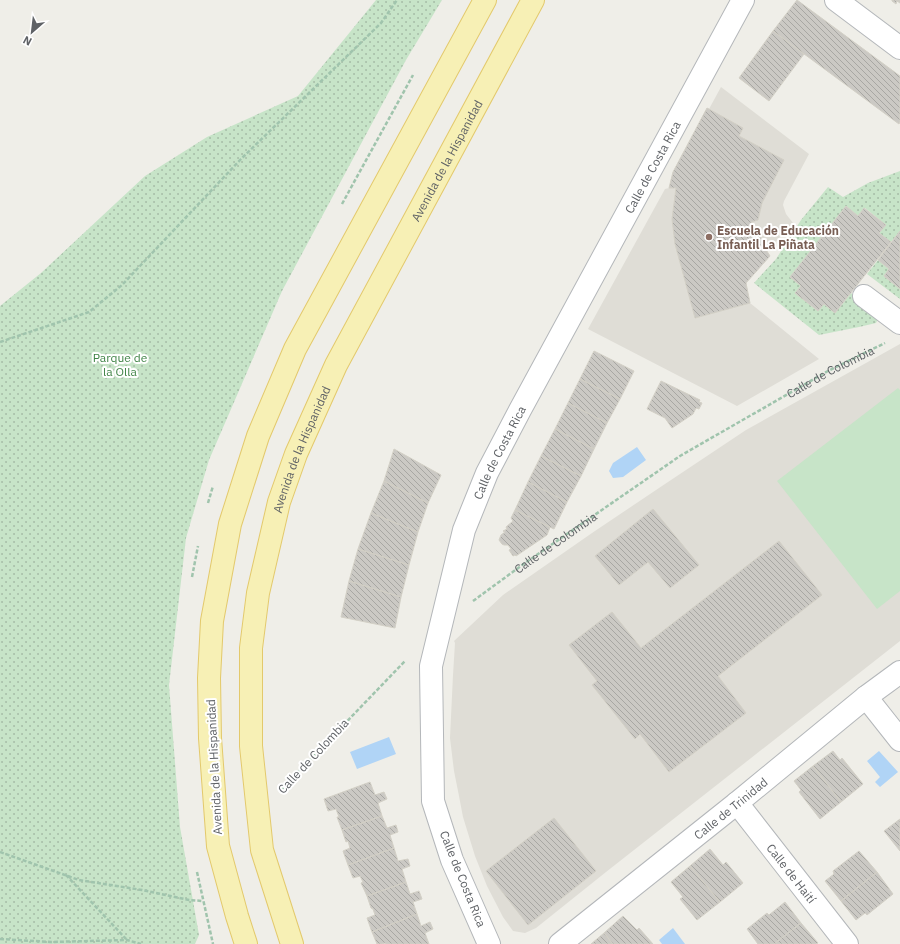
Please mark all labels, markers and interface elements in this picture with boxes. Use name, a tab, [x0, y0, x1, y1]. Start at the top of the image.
north arrow	[12, 12, 52, 52]
text: N	[20, 33, 34, 49]
street label: Avenida de la Hispanidad	[408, 97, 485, 224]
street label: Calle de Costa Rica	[621, 118, 684, 216]
place label: Escuela de Educación Infantil La Piñata	[717, 223, 839, 252]
marker: Escuela de Educación Infantil La Piñata	[704, 232, 714, 242]
street label: Calle de Colombia	[783, 342, 877, 401]
park label: Parque de la Olla	[93, 350, 148, 379]
street label: Avenida de la Hispanidad	[269, 384, 333, 514]
street label: Calle de Costa Rica	[470, 402, 529, 501]
street label: Calle de Colombia	[511, 508, 600, 576]
street label: Avenida de la Hispanidad	[203, 699, 225, 835]
street label: Calle de Colombia	[274, 715, 352, 797]
street label: Calle de Trinidad	[691, 774, 770, 842]
street label: Calle de Costa Rica	[437, 829, 489, 930]
street label: Calle de Haití	[764, 840, 820, 906]

